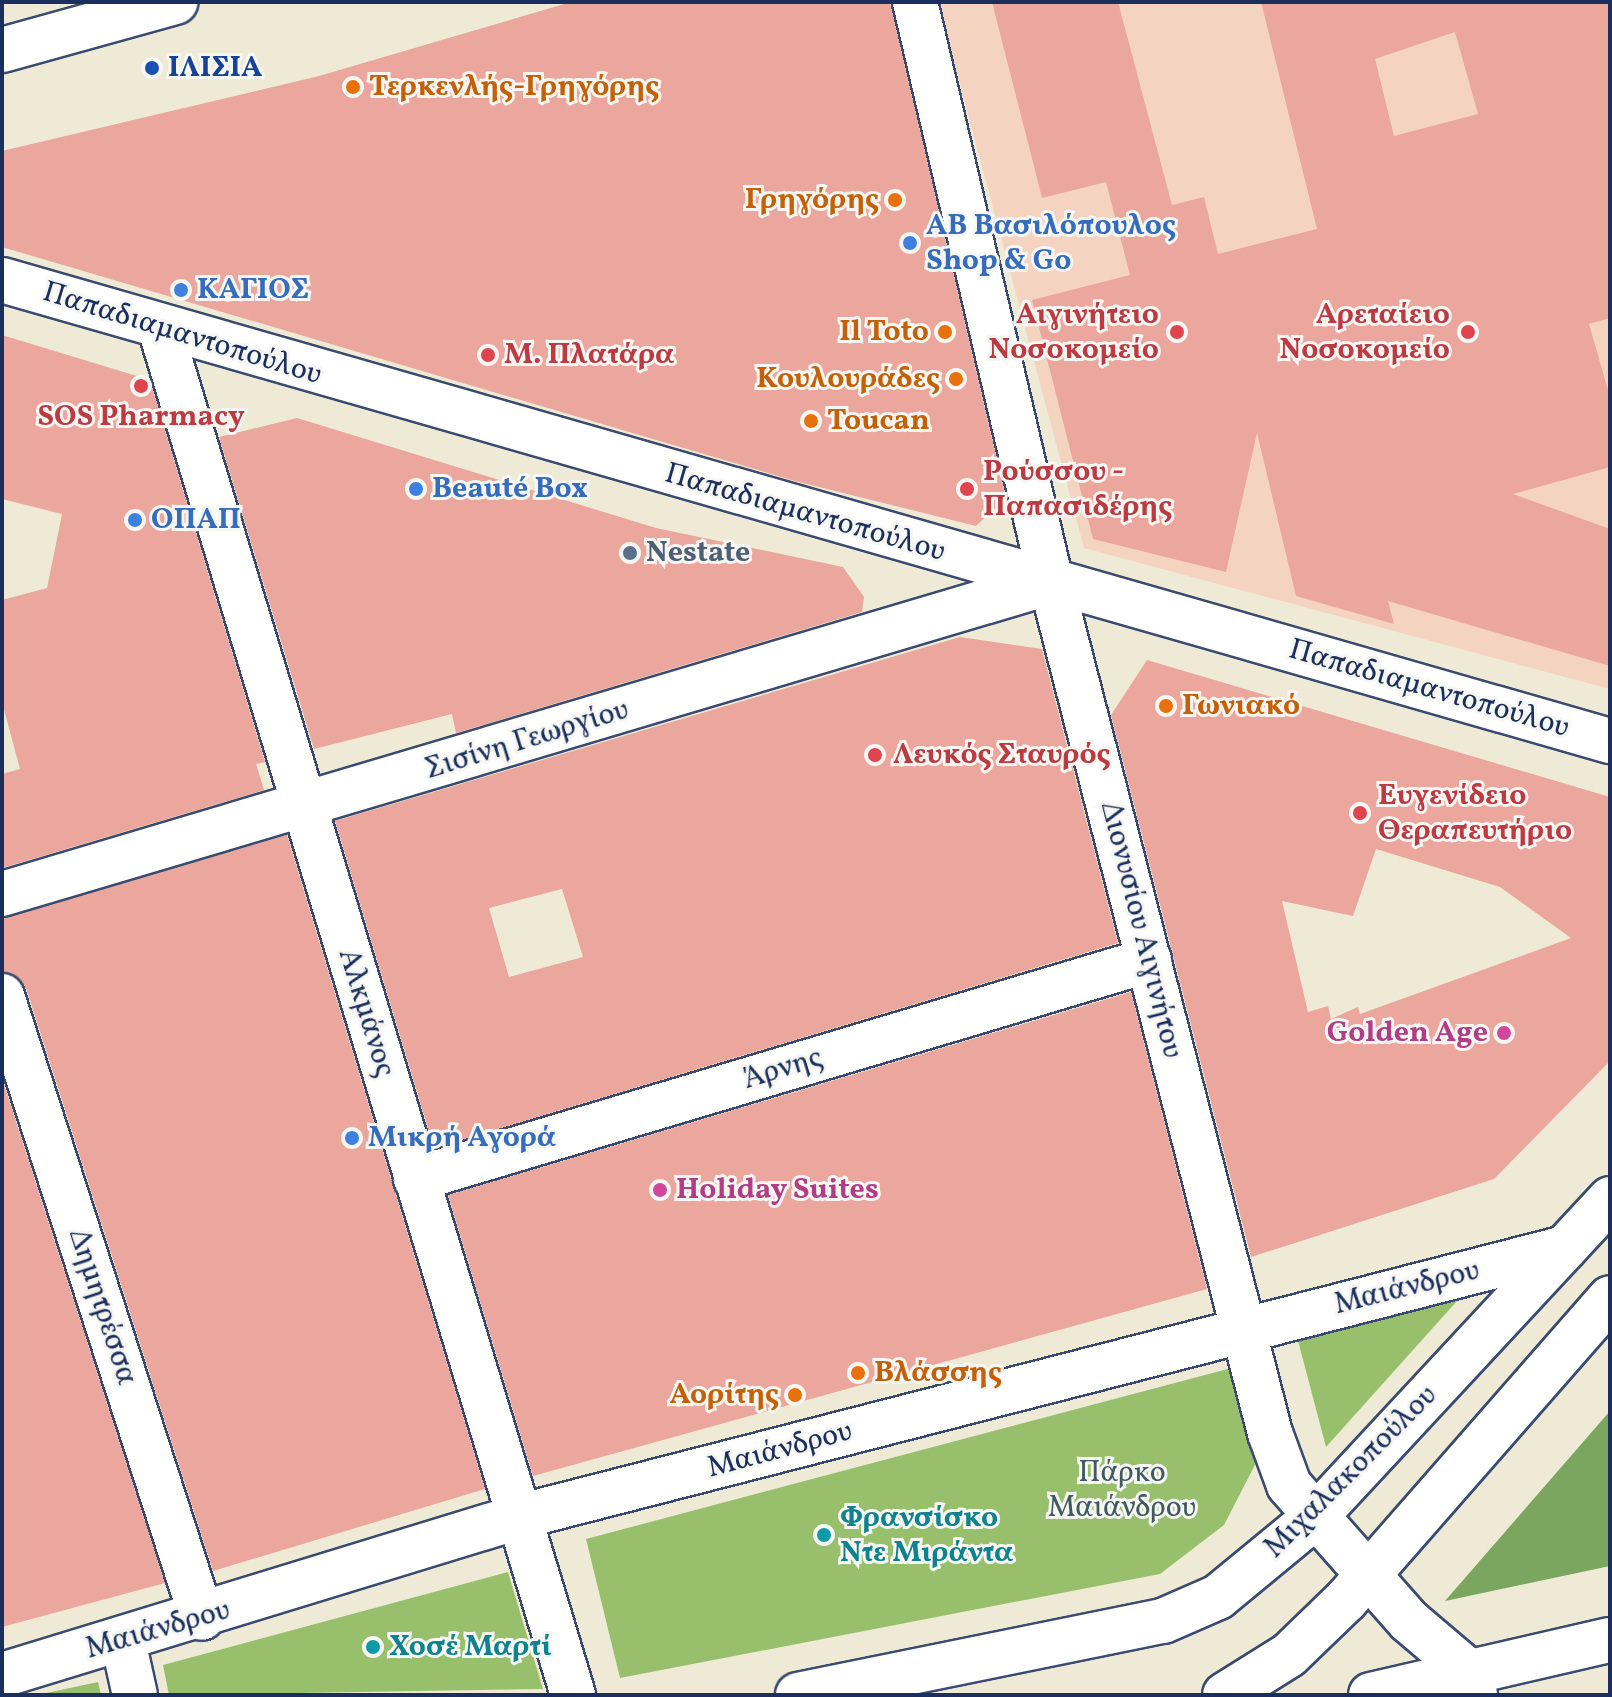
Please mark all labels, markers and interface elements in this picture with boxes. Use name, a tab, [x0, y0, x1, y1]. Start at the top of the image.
place label: ΙΛΙΣΙΑ	[168, 50, 262, 86]
marker: ΙΛΙΣΙΑ	[143, 59, 161, 77]
place label: Τερκενλής-Γρηγόρης	[369, 69, 659, 105]
marker: Τερκενλής-Γρηγόρης	[344, 78, 362, 96]
place label: Γρηγόρης	[745, 182, 879, 218]
marker: Γρηγόρης	[886, 191, 904, 209]
place label: ΑΒ Βασιλόπουλος Shop & Go	[926, 208, 1176, 278]
marker: ΑΒ Βασιλόπουλος Shop & Go	[901, 234, 919, 252]
place label: ΚΑΓΙΟΣ	[197, 272, 309, 308]
street label: Παπαδιαμαντοπούλου	[38, 274, 326, 394]
marker: ΚΑΓΙΟΣ	[172, 281, 190, 299]
place label: Αιγινήτειο Νοσοκομείο	[988, 297, 1159, 368]
place label: Αρεταίειο Νοσοκομείο	[1279, 297, 1450, 368]
place label: Il Toto	[839, 314, 929, 350]
marker: Αιγινήτειο Νοσοκομείο	[1166, 321, 1188, 343]
marker: Αρεταίειο Νοσοκομείο	[1457, 321, 1479, 343]
marker: Il Toto	[936, 323, 954, 341]
place label: Μ. Πλατάρα	[504, 337, 675, 373]
marker: Μ. Πλατάρα	[479, 346, 497, 364]
place label: Κουλουράδες	[756, 361, 940, 397]
marker: Κουλουράδες	[947, 370, 965, 388]
marker: SOS Pharmacy	[132, 377, 150, 395]
place label: SOS Pharmacy	[37, 399, 245, 435]
place label: Toucan	[827, 403, 930, 439]
marker: Toucan	[802, 412, 820, 430]
place label: Ρούσσου - Παπασιδέρης	[983, 454, 1172, 524]
street label: Παπαδιαμαντοπούλου	[661, 456, 949, 570]
place label: Beauté Box	[432, 471, 588, 507]
marker: Beauté Box	[407, 480, 425, 498]
marker: Ρούσσου - Παπασιδέρης	[958, 480, 976, 498]
place label: ΟΠΑΠ	[151, 502, 241, 538]
marker: ΟΠΑΠ	[126, 511, 144, 529]
place label: Nestate	[646, 535, 750, 571]
marker: Nestate	[621, 544, 639, 562]
street label: Παπαδιαμαντοπούλου	[1285, 632, 1573, 746]
place label: Γωνιακό	[1182, 688, 1300, 724]
street label: Σισίνη Γεωργίου	[421, 692, 633, 788]
marker: Γωνιακό	[1157, 697, 1175, 715]
place label: Λευκός Σταυρός	[893, 737, 1110, 773]
marker: Λευκός Σταυρός	[864, 744, 886, 766]
place label: Ευγενίδειο Θεραπευτήριο	[1378, 778, 1572, 848]
street label: Διονυσίου Αιγινήτου	[1092, 798, 1190, 1062]
marker: Ευγενίδειο Θεραπευτήριο	[1349, 802, 1371, 824]
street label: Αλκμάνος	[329, 944, 403, 1082]
place label: Golden Age	[1327, 1015, 1488, 1051]
marker: Golden Age	[1495, 1024, 1513, 1042]
street label: Άρνης	[739, 1040, 827, 1098]
place label: Μικρή Αγορά	[368, 1120, 556, 1156]
marker: Μικρή Αγορά	[343, 1129, 361, 1147]
place label: Holiday Suites	[676, 1172, 879, 1208]
marker: Holiday Suites	[651, 1181, 669, 1199]
street label: Δημητρέσσα	[60, 1224, 144, 1390]
street label: Μαιάνδρου	[1331, 1253, 1483, 1323]
place label: Βλάσσης	[874, 1355, 1002, 1391]
marker: Βλάσσης	[849, 1364, 867, 1382]
place label: Αορίτης	[669, 1377, 779, 1413]
street label: Μιχαλακοπούλου	[1257, 1378, 1445, 1566]
marker: Αορίτης	[786, 1386, 804, 1404]
street label: Μαιάνδρου	[704, 1413, 856, 1487]
park label: Πάρκο Μαιάνδρου	[1048, 1455, 1196, 1526]
place label: Φρανσίσκο Ντε Μιράντα	[840, 1500, 1014, 1570]
marker: Φρανσίσκο Ντε Μιράντα	[815, 1526, 833, 1544]
street label: Μαιάνδρου	[82, 1592, 234, 1668]
place label: Χοσέ Μαρτί	[389, 1629, 551, 1665]
marker: Χοσέ Μαρτί	[364, 1638, 382, 1656]

